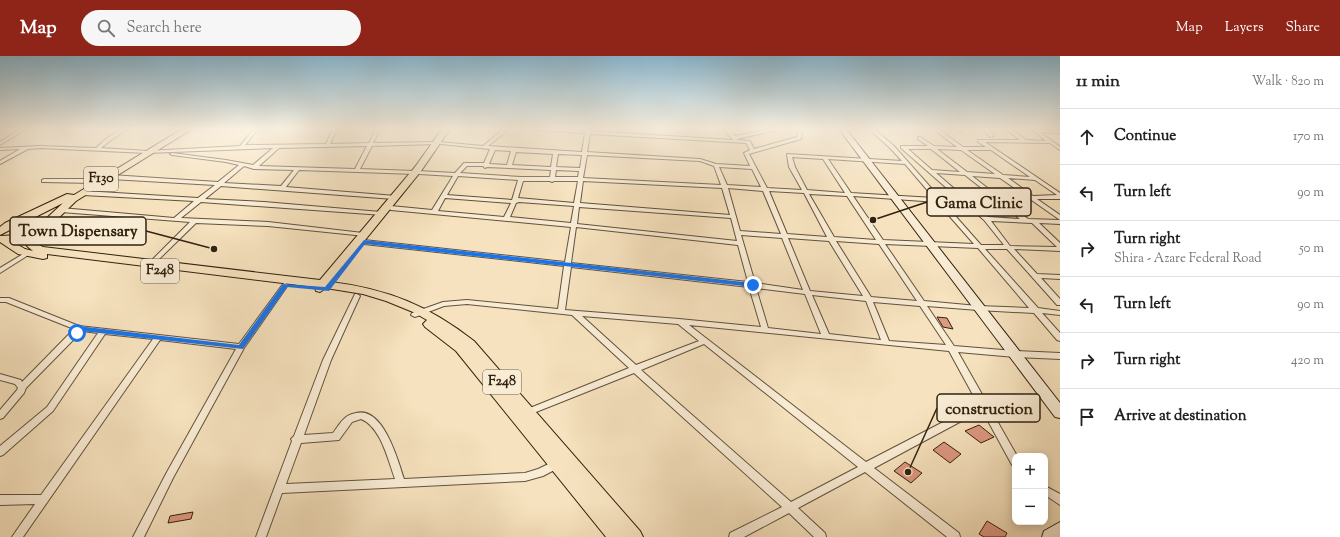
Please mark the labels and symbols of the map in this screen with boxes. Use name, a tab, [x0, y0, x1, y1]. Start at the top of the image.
road number: F130	[84, 167, 118, 191]
callout: Gama Clinic	[927, 188, 1031, 216]
text: Gama Clinic	[935, 193, 1024, 216]
callout: Town Dispensary	[10, 217, 146, 245]
text: Town Dispensary	[18, 221, 138, 244]
road number: F248	[141, 259, 179, 283]
route end	[744, 276, 762, 294]
route start	[68, 324, 86, 342]
road number: F248	[483, 370, 521, 394]
callout: construction	[937, 394, 1040, 422]
text: construction	[945, 399, 1033, 422]

